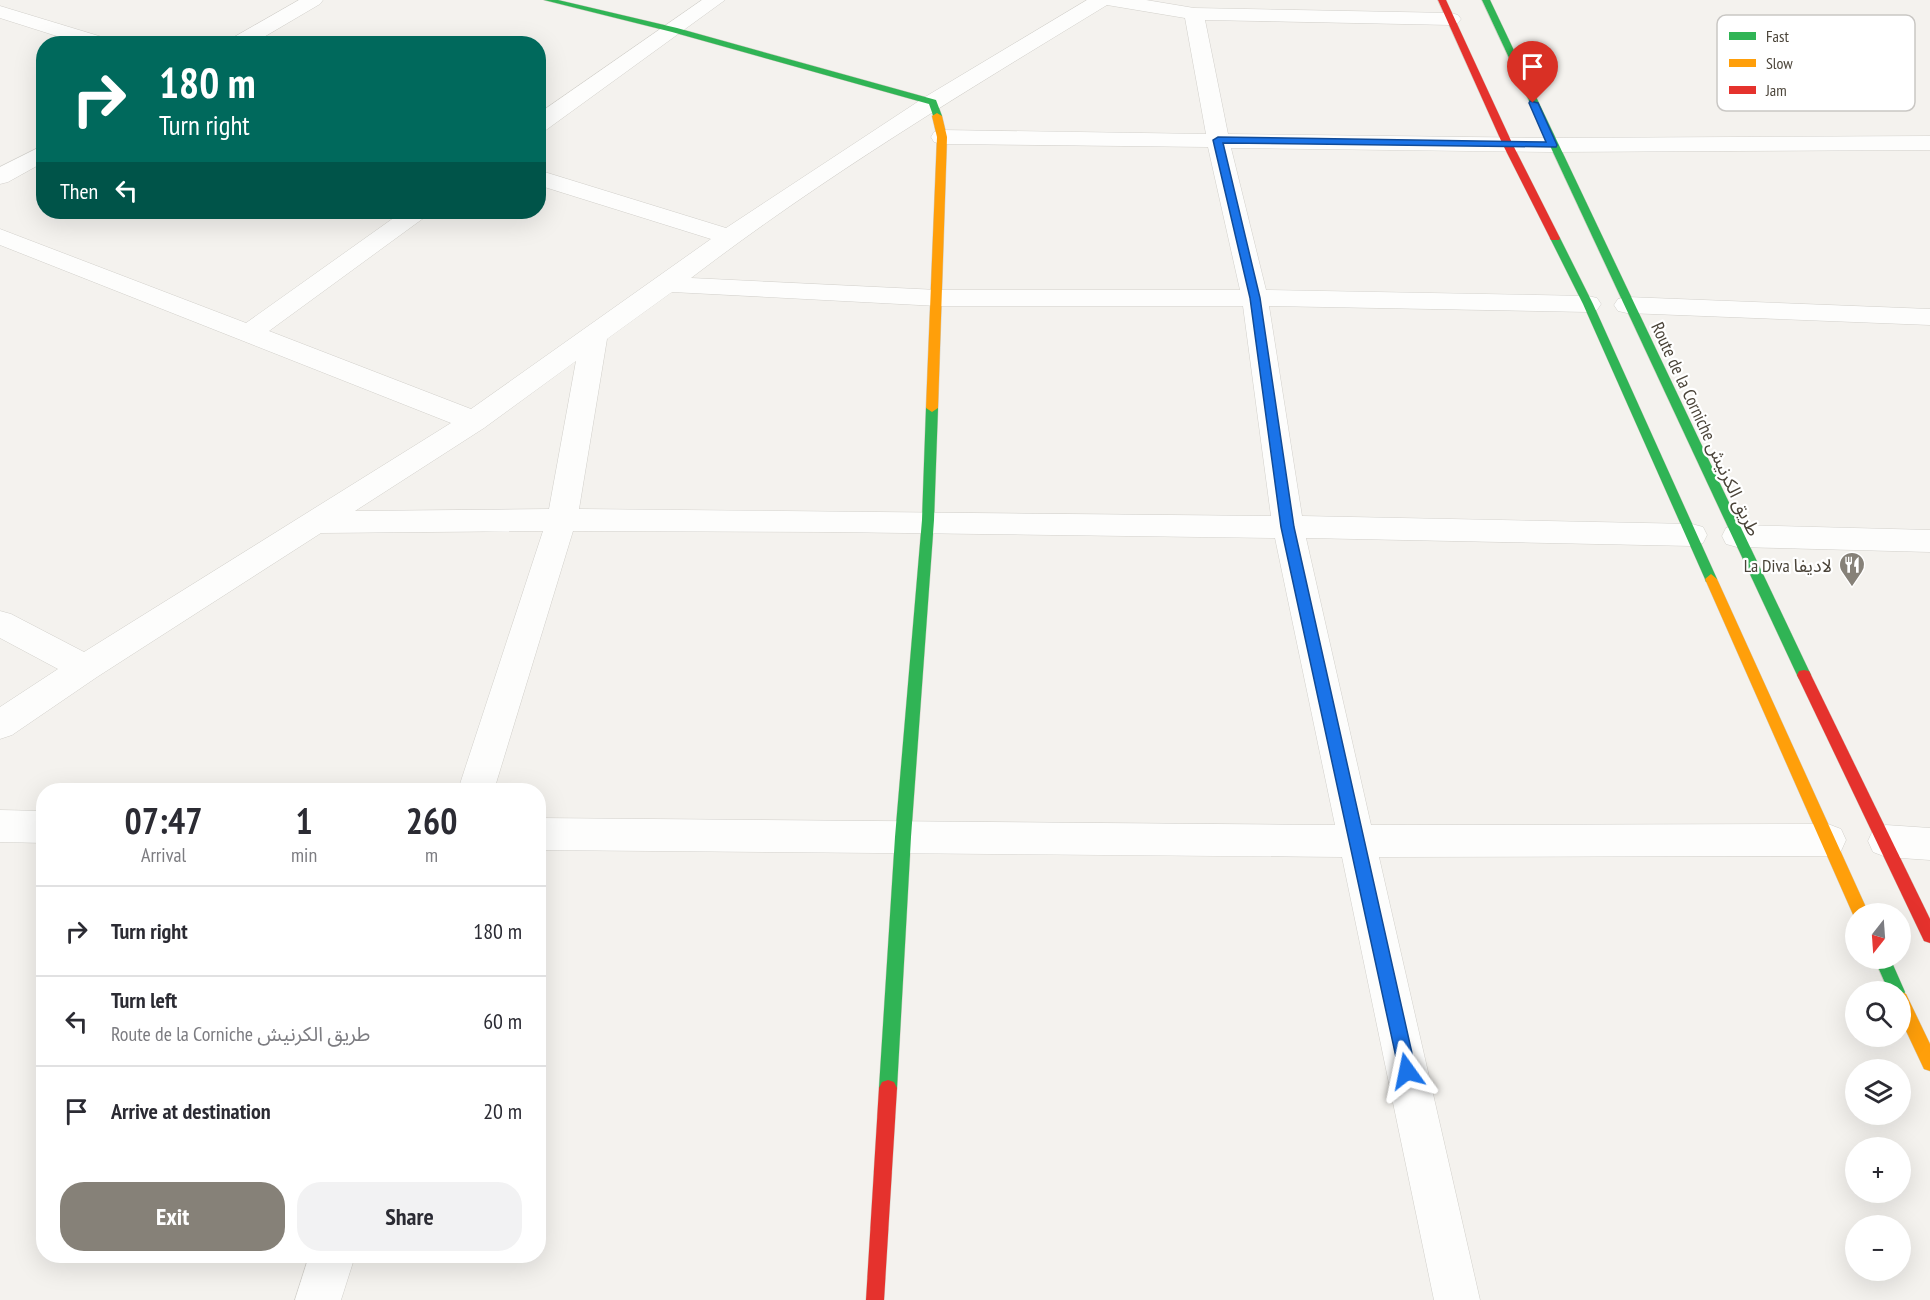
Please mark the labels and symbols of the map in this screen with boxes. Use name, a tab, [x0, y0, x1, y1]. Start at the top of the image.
legend	[1717, 15, 1915, 111]
text: Fast	[1766, 26, 1789, 46]
pin	[1507, 41, 1558, 103]
text: Slow	[1766, 53, 1793, 73]
text: Jam	[1765, 80, 1787, 100]
street label: Route de la Corniche طريق الكرنيش	[1646, 318, 1766, 540]
restaurant icon: La Diva لاديفا	[1837, 550, 1867, 588]
place label: La Diva لاديفا	[1744, 554, 1832, 577]
north arrow	[1845, 903, 1911, 969]
position arrow	[1375, 1039, 1439, 1103]

